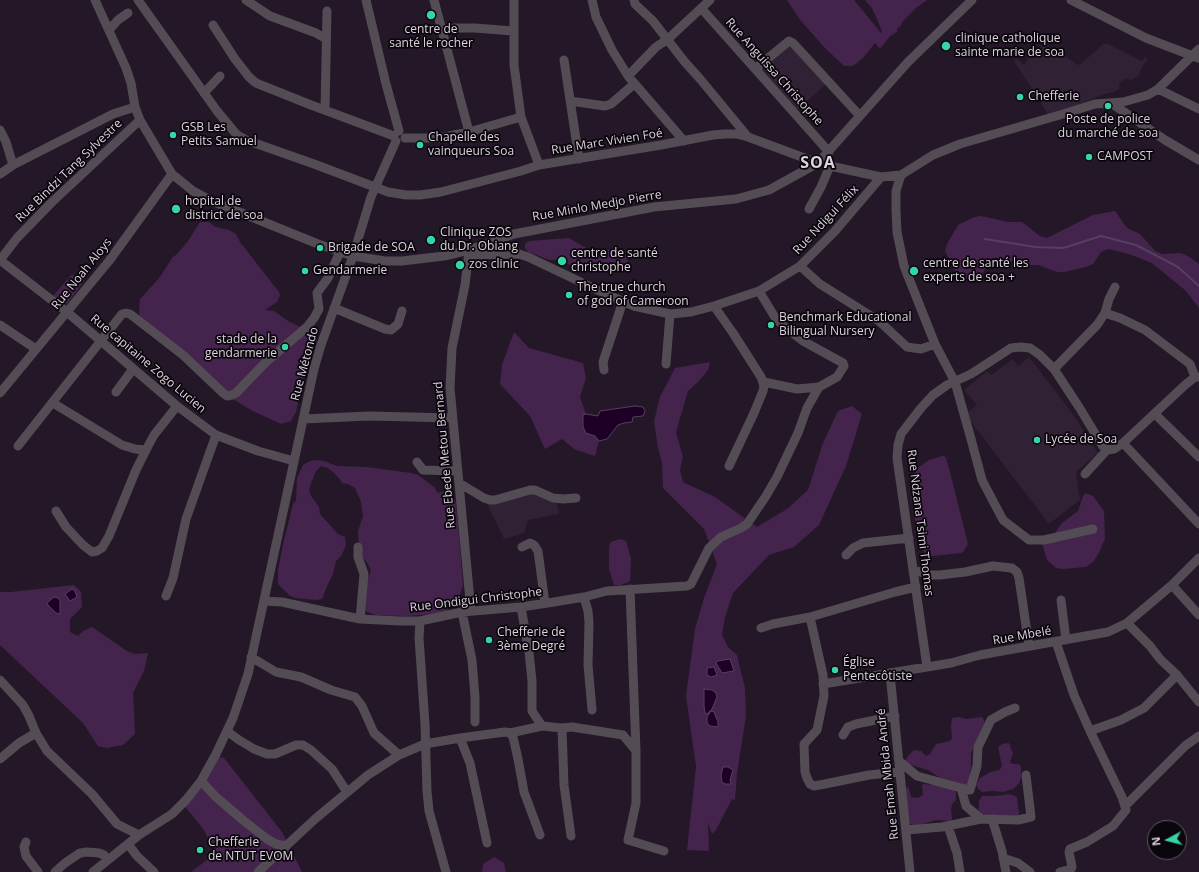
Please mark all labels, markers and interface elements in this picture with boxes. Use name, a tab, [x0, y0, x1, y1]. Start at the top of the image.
marker: centre de santé le rocher	[425, 9, 437, 21]
street label: Rue Anguissa Christophe	[722, 15, 826, 129]
place label: centre de santé le rocher	[389, 23, 473, 51]
place label: clinique catholique sainte marie de soa	[955, 32, 1064, 60]
marker: clinique catholique sainte marie de soa	[940, 40, 952, 52]
place label: Chefferie	[1028, 90, 1079, 104]
marker: Chefferie	[1015, 92, 1025, 102]
marker: Poste de police du marché de soa	[1103, 101, 1113, 111]
place label: Poste de police du marché de soa	[1058, 113, 1158, 141]
street label: Rue Bindzi Tang Sylvestre	[13, 116, 125, 226]
place label: GSB Les Petits Samuel	[181, 121, 257, 149]
street label: Rue Marc Vivien Foé	[550, 126, 664, 158]
marker: GSB Les Petits Samuel	[168, 130, 178, 140]
place label: Chapelle des vainqueurs Soa	[428, 131, 514, 159]
marker: Chapelle des vainqueurs Soa	[415, 140, 425, 150]
place label: CAMPOST	[1097, 150, 1153, 164]
marker: CAMPOST	[1084, 152, 1094, 162]
district label: SOA	[800, 153, 836, 173]
street label: Rue Ndigui Félix	[790, 182, 862, 258]
street label: Rue Minlo Medjo Pierre	[531, 188, 663, 224]
place label: hopital de district de soa	[185, 195, 263, 223]
marker: hopital de district de soa	[170, 203, 182, 215]
place label: Clinique ZOS du Dr. Obiang	[440, 226, 518, 254]
marker: Clinique ZOS du Dr. Obiang	[425, 234, 437, 246]
street label: Rue Noah Aloys	[49, 235, 115, 313]
place label: Brigade de SOA	[328, 241, 415, 255]
marker: Brigade de SOA	[315, 243, 325, 253]
place label: centre de santé christophe	[571, 247, 658, 275]
marker: centre de santé christophe	[556, 255, 568, 267]
place label: centre de santé les experts de soa +	[923, 257, 1028, 285]
place label: zos clinic	[469, 258, 519, 272]
marker: zos clinic	[454, 259, 466, 271]
place label: Gendarmerie	[313, 264, 387, 278]
marker: centre de santé les experts de soa +	[908, 265, 920, 277]
marker: Gendarmerie	[300, 266, 310, 276]
place label: The true church of god of Cameroon	[577, 281, 689, 309]
marker: The true church of god of Cameroon	[564, 290, 574, 300]
place label: Benchmark Educational Bilingual Nursery	[779, 311, 911, 339]
street label: Rue capitaine Zogo Lucien	[87, 312, 209, 416]
marker: Benchmark Educational Bilingual Nursery	[766, 320, 776, 330]
street label: Rue Métondo	[288, 326, 322, 402]
place label: stade de la gendarmerie	[205, 333, 277, 361]
marker: stade de la gendarmerie	[280, 342, 290, 352]
street label: Rue Ebede Metou Bernard	[431, 381, 459, 529]
place label: Lycée de Soa	[1045, 433, 1117, 447]
marker: Lycée de Soa	[1032, 435, 1042, 445]
street label: Rue Ndzana Tsimi Thomas	[904, 449, 936, 597]
street label: Rue Ondigui Christophe	[409, 585, 543, 615]
street label: Rue Mbelé	[992, 624, 1052, 648]
place label: Chefferie de 3ème Degré	[497, 626, 565, 654]
marker: Chefferie de 3ème Degré	[484, 635, 494, 645]
place label: Église Pentecôtiste	[843, 656, 912, 684]
marker: Église Pentecôtiste	[830, 665, 840, 675]
street label: Rue Emah Mbida André	[874, 708, 902, 840]
north arrow	[1147, 820, 1187, 860]
place label: Chefferie de NTUT EVOM	[208, 836, 293, 864]
text: N	[1148, 836, 1164, 847]
marker: Chefferie de NTUT EVOM	[195, 845, 205, 855]

